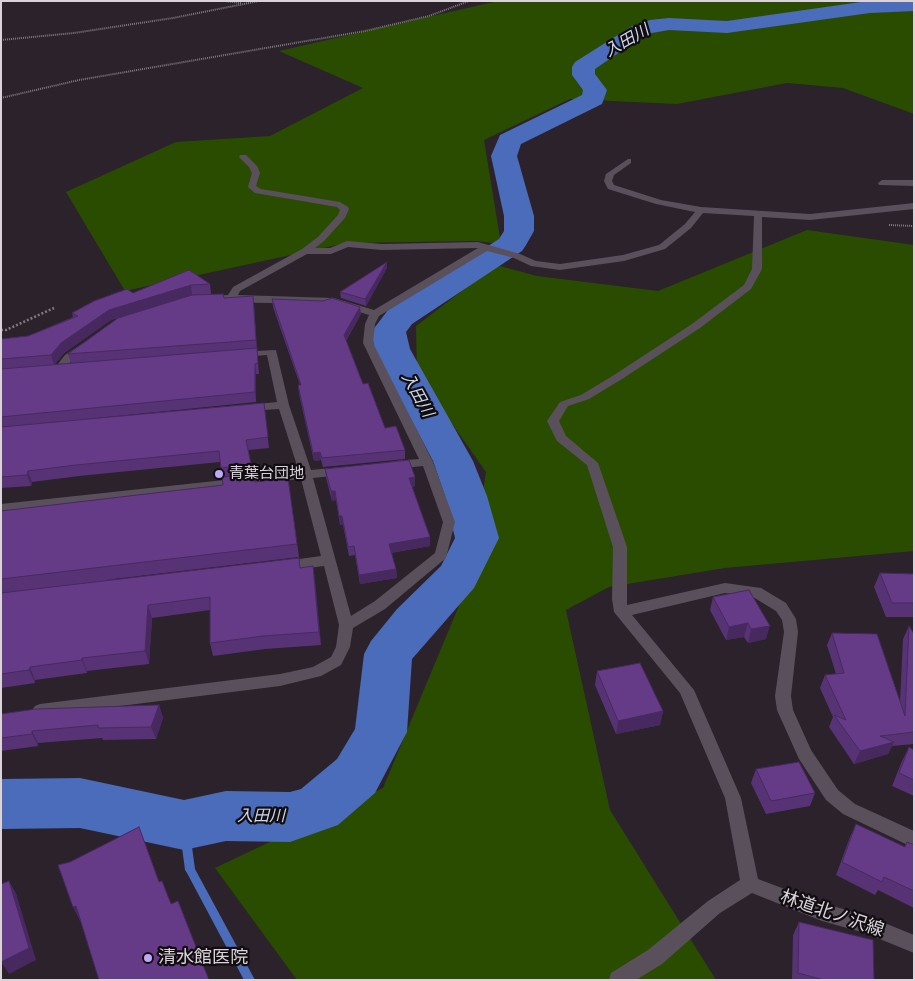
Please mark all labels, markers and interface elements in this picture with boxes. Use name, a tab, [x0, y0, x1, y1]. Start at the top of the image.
water label: 入田川	[601, 21, 653, 61]
water label: 入田川	[397, 369, 437, 421]
place label: 青葉台団地	[229, 465, 304, 483]
marker: 青葉台団地	[213, 468, 225, 480]
water label: 入田川	[237, 806, 285, 826]
street label: 林道北ノ沢線	[777, 886, 887, 942]
place label: 清水館医院	[158, 947, 248, 969]
marker: 清水館医院	[142, 952, 154, 964]

